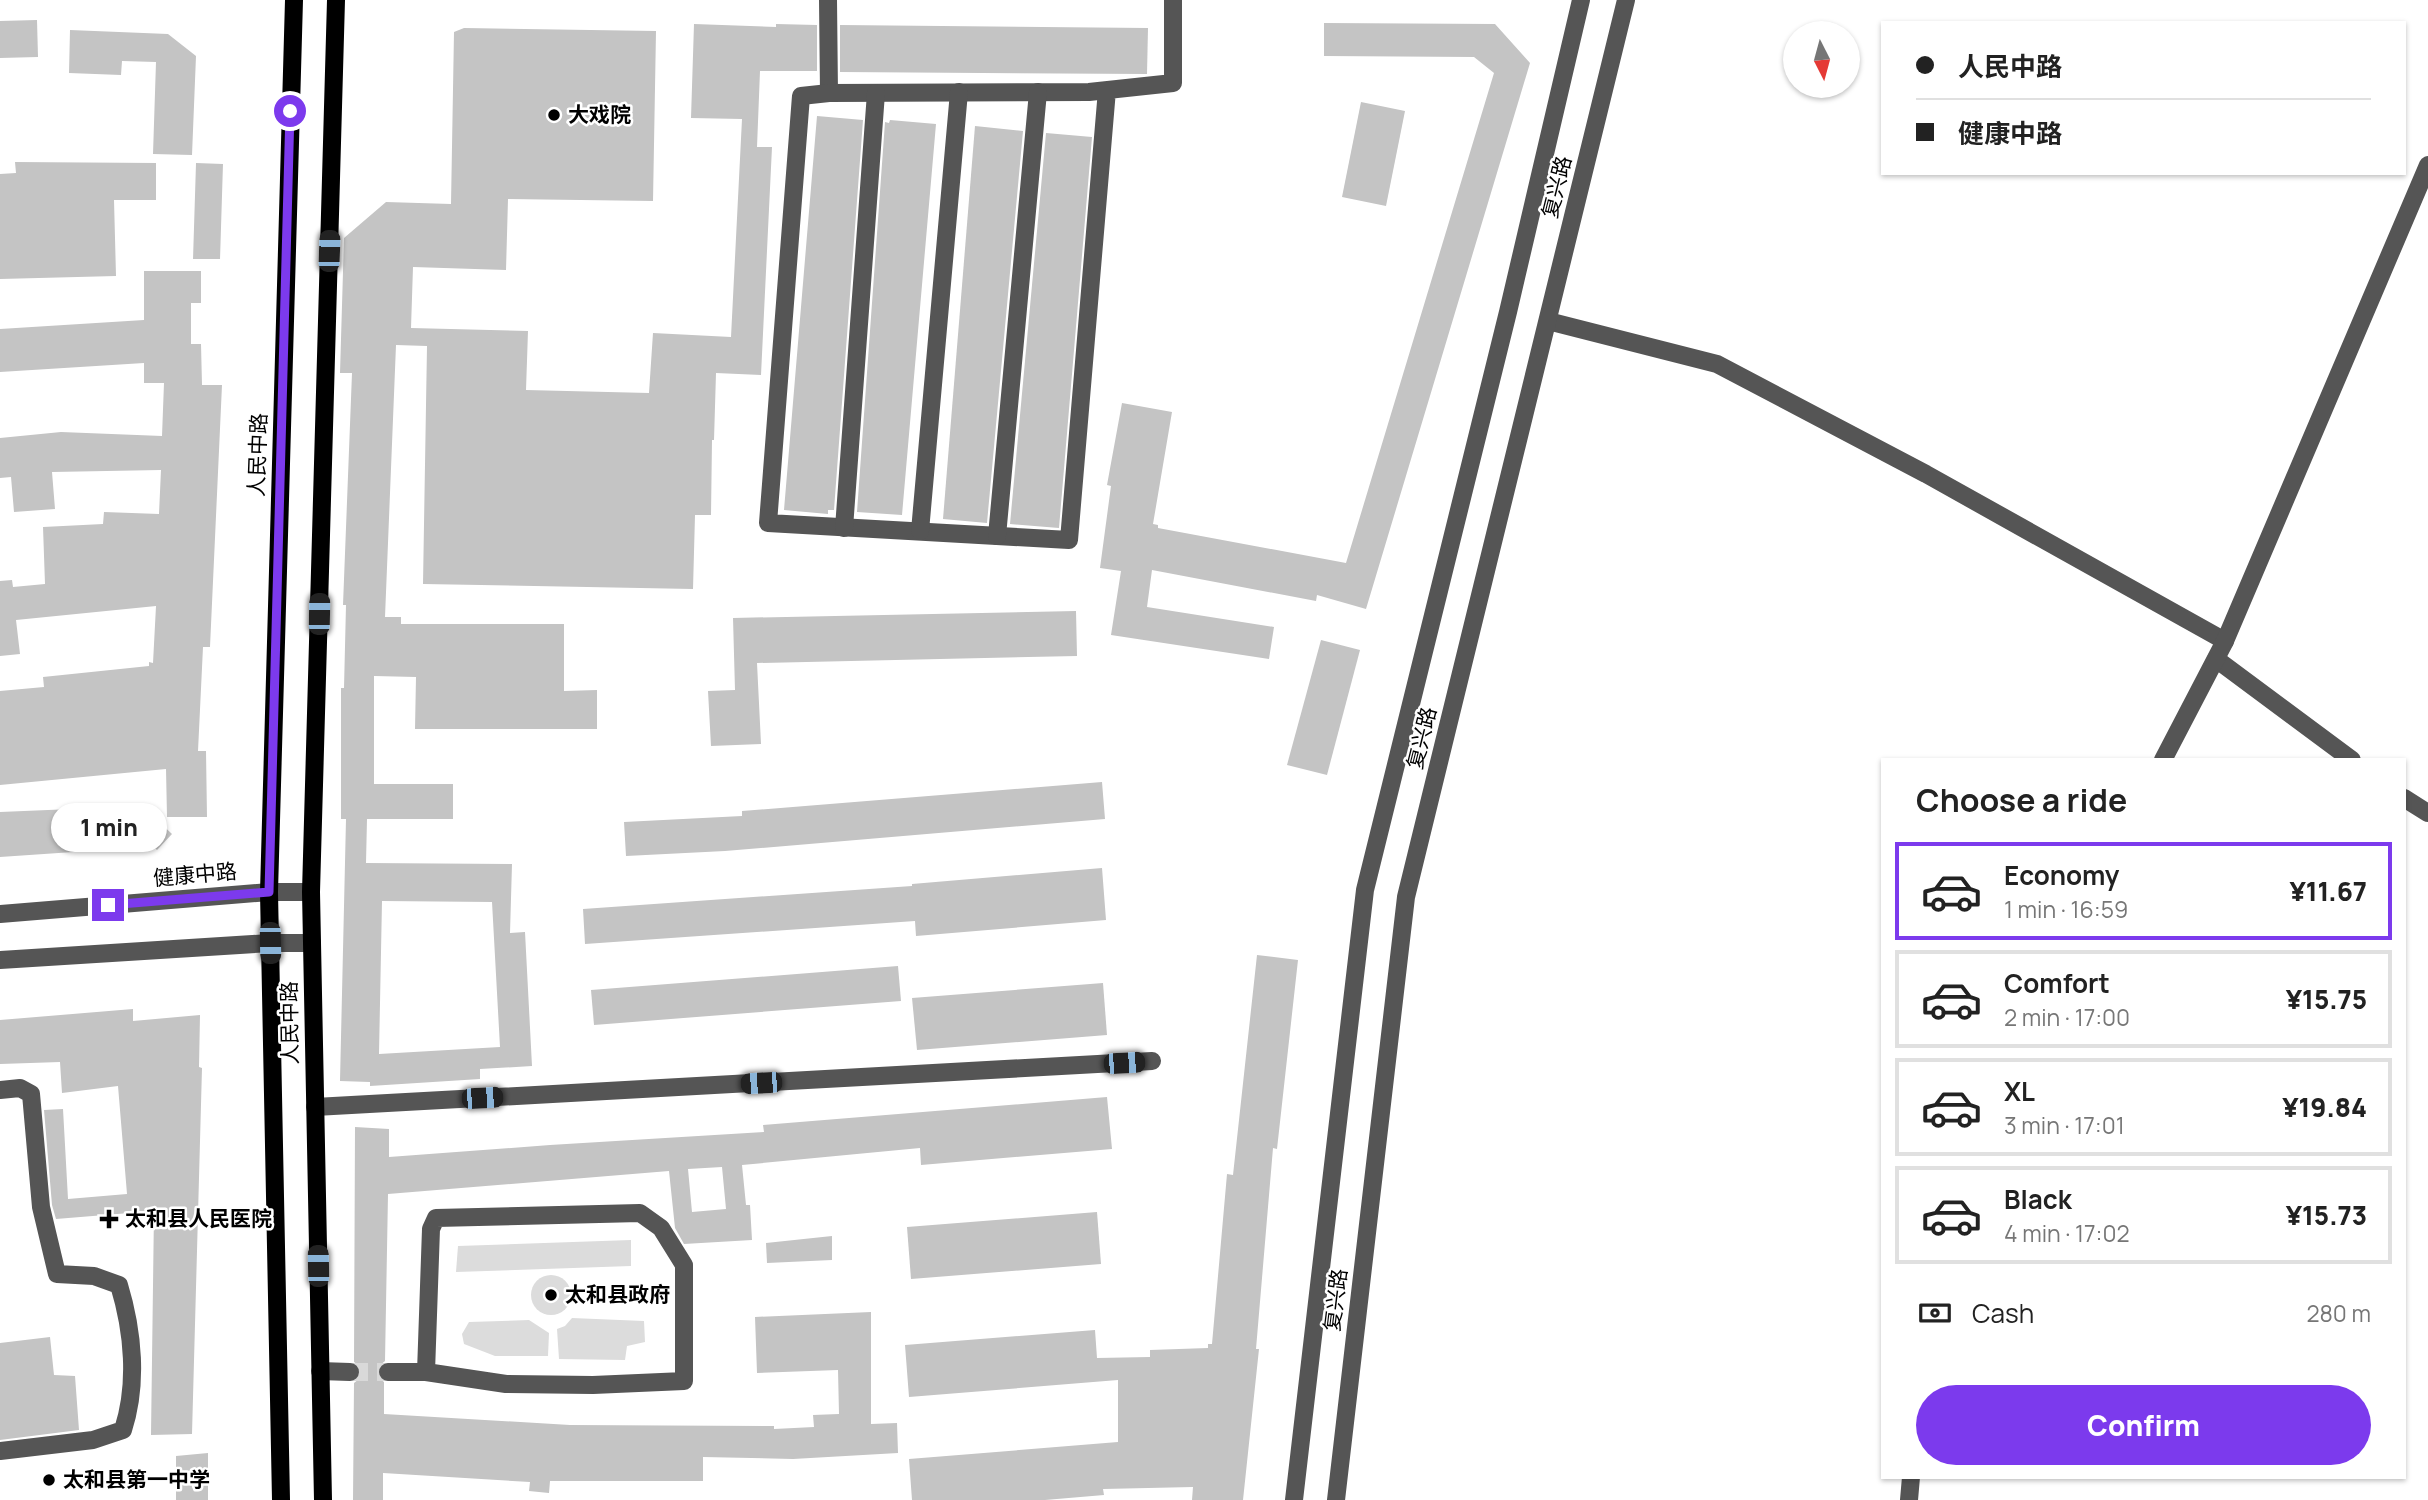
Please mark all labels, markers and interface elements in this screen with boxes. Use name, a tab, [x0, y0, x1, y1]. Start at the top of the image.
north arrow	[1783, 21, 1860, 98]
map controls	[1783, 21, 1860, 98]
text: 人民中路	[1958, 48, 2062, 84]
route start	[274, 95, 306, 127]
place label: 大戏院	[568, 100, 631, 128]
marker: 大戏院	[546, 107, 562, 123]
text: 健康中路	[1958, 115, 2062, 151]
street label: 复兴路	[1535, 153, 1577, 221]
car	[318, 230, 341, 272]
street label: 人民中路	[242, 413, 272, 497]
car	[309, 593, 330, 635]
street label: 复兴路	[1400, 704, 1442, 772]
text: Choose a ride	[1916, 778, 2127, 822]
callout: 1 min	[50, 804, 166, 852]
text: 1 min	[80, 811, 138, 843]
street label: 健康中路	[152, 856, 238, 892]
text: Economy	[2004, 857, 2119, 893]
icon: car	[1920, 860, 1983, 923]
text: ¥11.67	[2289, 873, 2367, 909]
route end	[92, 889, 124, 921]
text: 1 min · 16:59	[2004, 893, 2128, 925]
car	[260, 922, 281, 964]
text: Comfort	[2004, 965, 2110, 1001]
icon: car	[1920, 968, 1983, 1031]
street label: 人民中路	[274, 981, 304, 1065]
text: ¥15.75	[2286, 981, 2367, 1017]
text: 2 min · 17:00	[2004, 1001, 2130, 1033]
car	[1103, 1051, 1146, 1075]
car	[740, 1071, 783, 1095]
text: XL	[2004, 1073, 2035, 1109]
icon: car	[1920, 1076, 1983, 1139]
car	[461, 1086, 504, 1110]
text: ¥19.84	[2282, 1089, 2367, 1125]
text: 3 min · 17:01	[2004, 1109, 2125, 1141]
text: Black	[2004, 1181, 2072, 1217]
icon: car	[1920, 1184, 1983, 1247]
text: ¥15.73	[2286, 1197, 2367, 1233]
place label: 太和县人民医院	[125, 1204, 272, 1232]
marker: 太和县人民医院	[99, 1209, 119, 1229]
text: 4 min · 17:02	[2004, 1217, 2130, 1249]
car	[308, 1245, 329, 1287]
street label: 复兴路	[1317, 1267, 1353, 1333]
place label: 太和县政府	[565, 1280, 670, 1308]
marker: 太和县政府	[543, 1287, 559, 1303]
icon: cash	[1916, 1294, 1954, 1332]
text: Cash	[1972, 1295, 2034, 1331]
text: 280 m	[2306, 1297, 2371, 1329]
button: Confirm	[1916, 1385, 2371, 1465]
place label: 太和县第一中学	[63, 1465, 210, 1493]
marker: 太和县第一中学	[41, 1472, 57, 1488]

